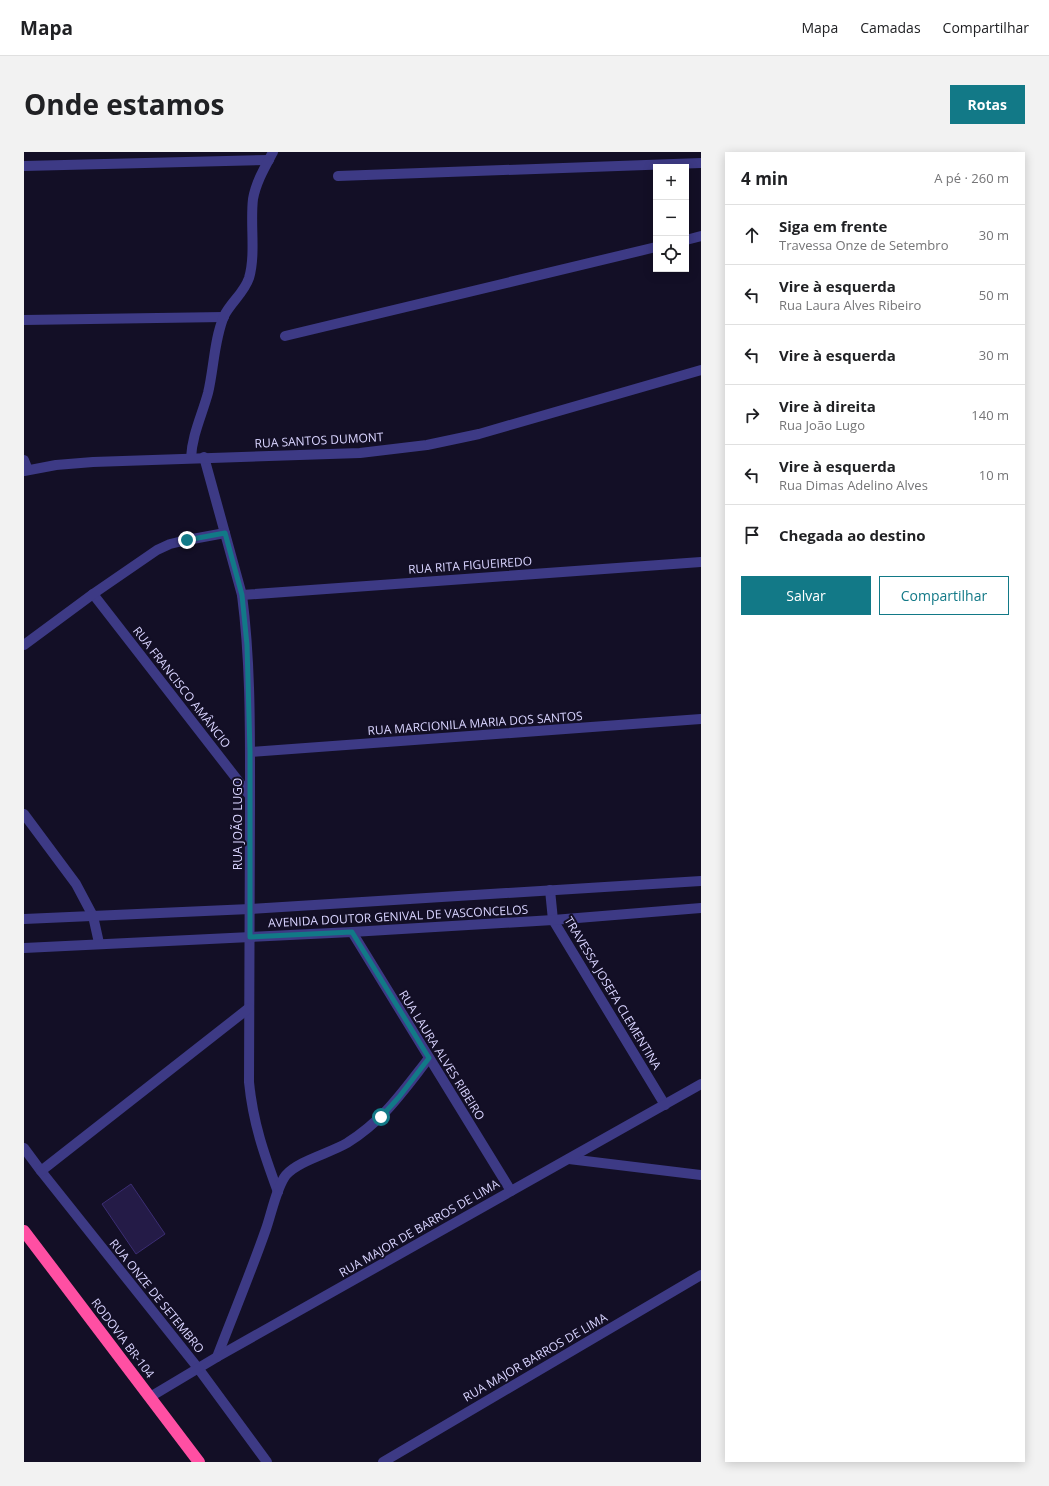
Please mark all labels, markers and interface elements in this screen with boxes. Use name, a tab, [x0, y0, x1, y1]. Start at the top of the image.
text: Mapa	[20, 15, 73, 41]
text: Mapa	[802, 18, 838, 37]
text: Camadas	[860, 18, 921, 37]
text: Compartilhar	[943, 18, 1029, 37]
text: Onde estamos	[24, 85, 225, 123]
button: Rotas	[950, 85, 1025, 124]
map controls	[653, 164, 689, 272]
button: +	[653, 164, 689, 200]
text: 4 min	[741, 167, 788, 190]
text: A pé · 260 m	[934, 169, 1009, 187]
button: −	[653, 200, 689, 236]
text: Siga em frente	[779, 216, 887, 236]
icon: ahead	[741, 224, 763, 246]
text: 30 m	[979, 226, 1009, 244]
button: locate	[653, 236, 689, 272]
text: Travessa Onze de Setembro	[779, 236, 948, 254]
text: Vire à esquerda	[779, 276, 896, 296]
icon: left	[741, 284, 763, 306]
text: 50 m	[979, 286, 1009, 304]
text: Rua Laura Alves Ribeiro	[779, 296, 921, 314]
icon: left	[741, 344, 763, 366]
text: Vire à esquerda	[779, 345, 896, 365]
text: 30 m	[979, 346, 1009, 364]
text: Vire à direita	[779, 396, 876, 416]
icon: right	[741, 404, 763, 426]
text: 140 m	[971, 406, 1009, 424]
text: Rua João Lugo	[779, 416, 865, 434]
street label: RUA SANTOS DUMONT	[254, 428, 384, 452]
text: Vire à esquerda	[779, 456, 896, 476]
icon: left	[741, 464, 763, 486]
text: 10 m	[979, 466, 1009, 484]
text: Rua Dimas Adelino Alves	[779, 476, 928, 494]
icon: arrive	[741, 524, 763, 546]
text: Chegada ao destino	[779, 525, 926, 545]
route end	[178, 531, 196, 549]
street label: RUA RITA FIGUEIREDO	[408, 552, 532, 578]
button: Salvar	[741, 576, 871, 615]
button: Compartilhar	[879, 576, 1009, 615]
street label: RUA FRANCISCO AMÂNCIO	[129, 623, 235, 751]
street label: RUA MARCIONILA MARIA DOS SANTOS	[367, 707, 583, 739]
street label: RUA JOÃO LUGO	[229, 778, 246, 870]
street label: AVENIDA DOUTOR GENIVAL DE VASCONCELOS	[267, 901, 529, 931]
street label: TRAVESSA JOSEFA CLEMENTINA	[560, 913, 666, 1073]
street label: RUA LAURA ALVES RIBEIRO	[395, 987, 489, 1123]
route start	[372, 1108, 390, 1126]
street label: RUA MAJOR DE BARROS DE LIMA	[336, 1175, 503, 1281]
street label: RUA ONZE DE SETEMBRO	[106, 1235, 208, 1357]
street label: RODOVIA BR-104	[87, 1295, 159, 1381]
street label: RUA MAJOR BARROS DE LIMA	[460, 1308, 611, 1405]

